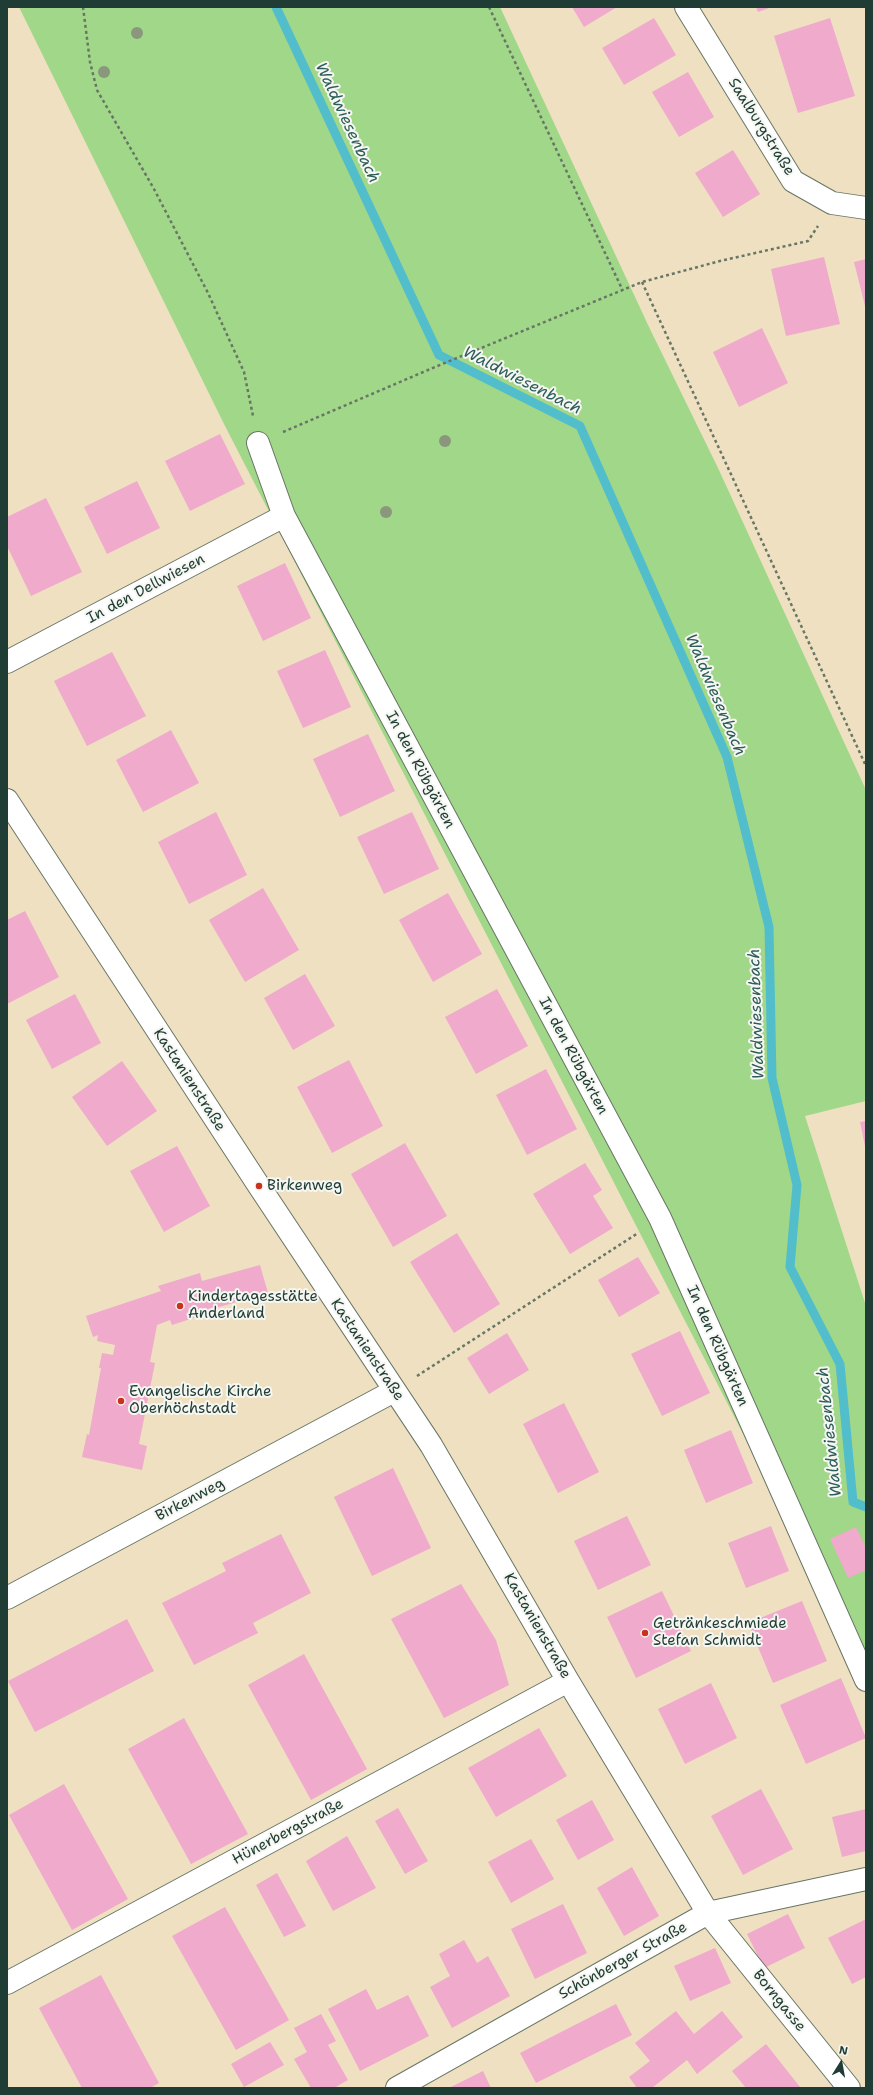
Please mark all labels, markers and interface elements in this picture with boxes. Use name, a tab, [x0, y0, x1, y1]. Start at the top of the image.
water label: Waldwiesenbach	[311, 60, 383, 186]
street label: Saalburgstraße	[724, 75, 798, 179]
water label: Waldwiesenbach	[459, 343, 585, 419]
street label: In den Dellwiesen	[84, 550, 208, 628]
water label: Waldwiesenbach	[681, 631, 749, 759]
street label: In den Rübgärten	[381, 708, 459, 832]
water label: Waldwiesenbach	[745, 948, 769, 1080]
street label: In den Rübgärten	[534, 994, 612, 1118]
street label: Kastanienstraße	[149, 1025, 229, 1135]
place label: Birkenweg	[267, 1177, 342, 1195]
marker: Birkenweg	[254, 1181, 264, 1191]
street label: In den Rübgärten	[682, 1283, 752, 1409]
place label: Kindertagesstätte Anderland	[188, 1288, 318, 1323]
street label: Kastanienstraße	[326, 1296, 408, 1404]
marker: Kindertagesstätte Anderland	[175, 1301, 185, 1311]
water label: Waldwiesenbach	[814, 1366, 846, 1498]
place label: Evangelische Kirche Oberhöchstadt	[129, 1383, 271, 1418]
marker: Evangelische Kirche Oberhöchstadt	[116, 1396, 126, 1406]
street label: Birkenweg	[153, 1474, 227, 1526]
street label: Kastanienstraße	[499, 1570, 575, 1682]
place label: Getränkeschmiede Stefan Schmidt	[653, 1615, 787, 1650]
marker: Getränkeschmiede Stefan Schmidt	[640, 1628, 650, 1638]
street label: Hünerbergstraße	[229, 1795, 347, 1869]
street label: Schönberger Straße	[556, 1918, 690, 2004]
street label: Borngasse	[749, 1966, 809, 2036]
north arrow	[821, 2043, 861, 2083]
text: N	[838, 2043, 849, 2059]

